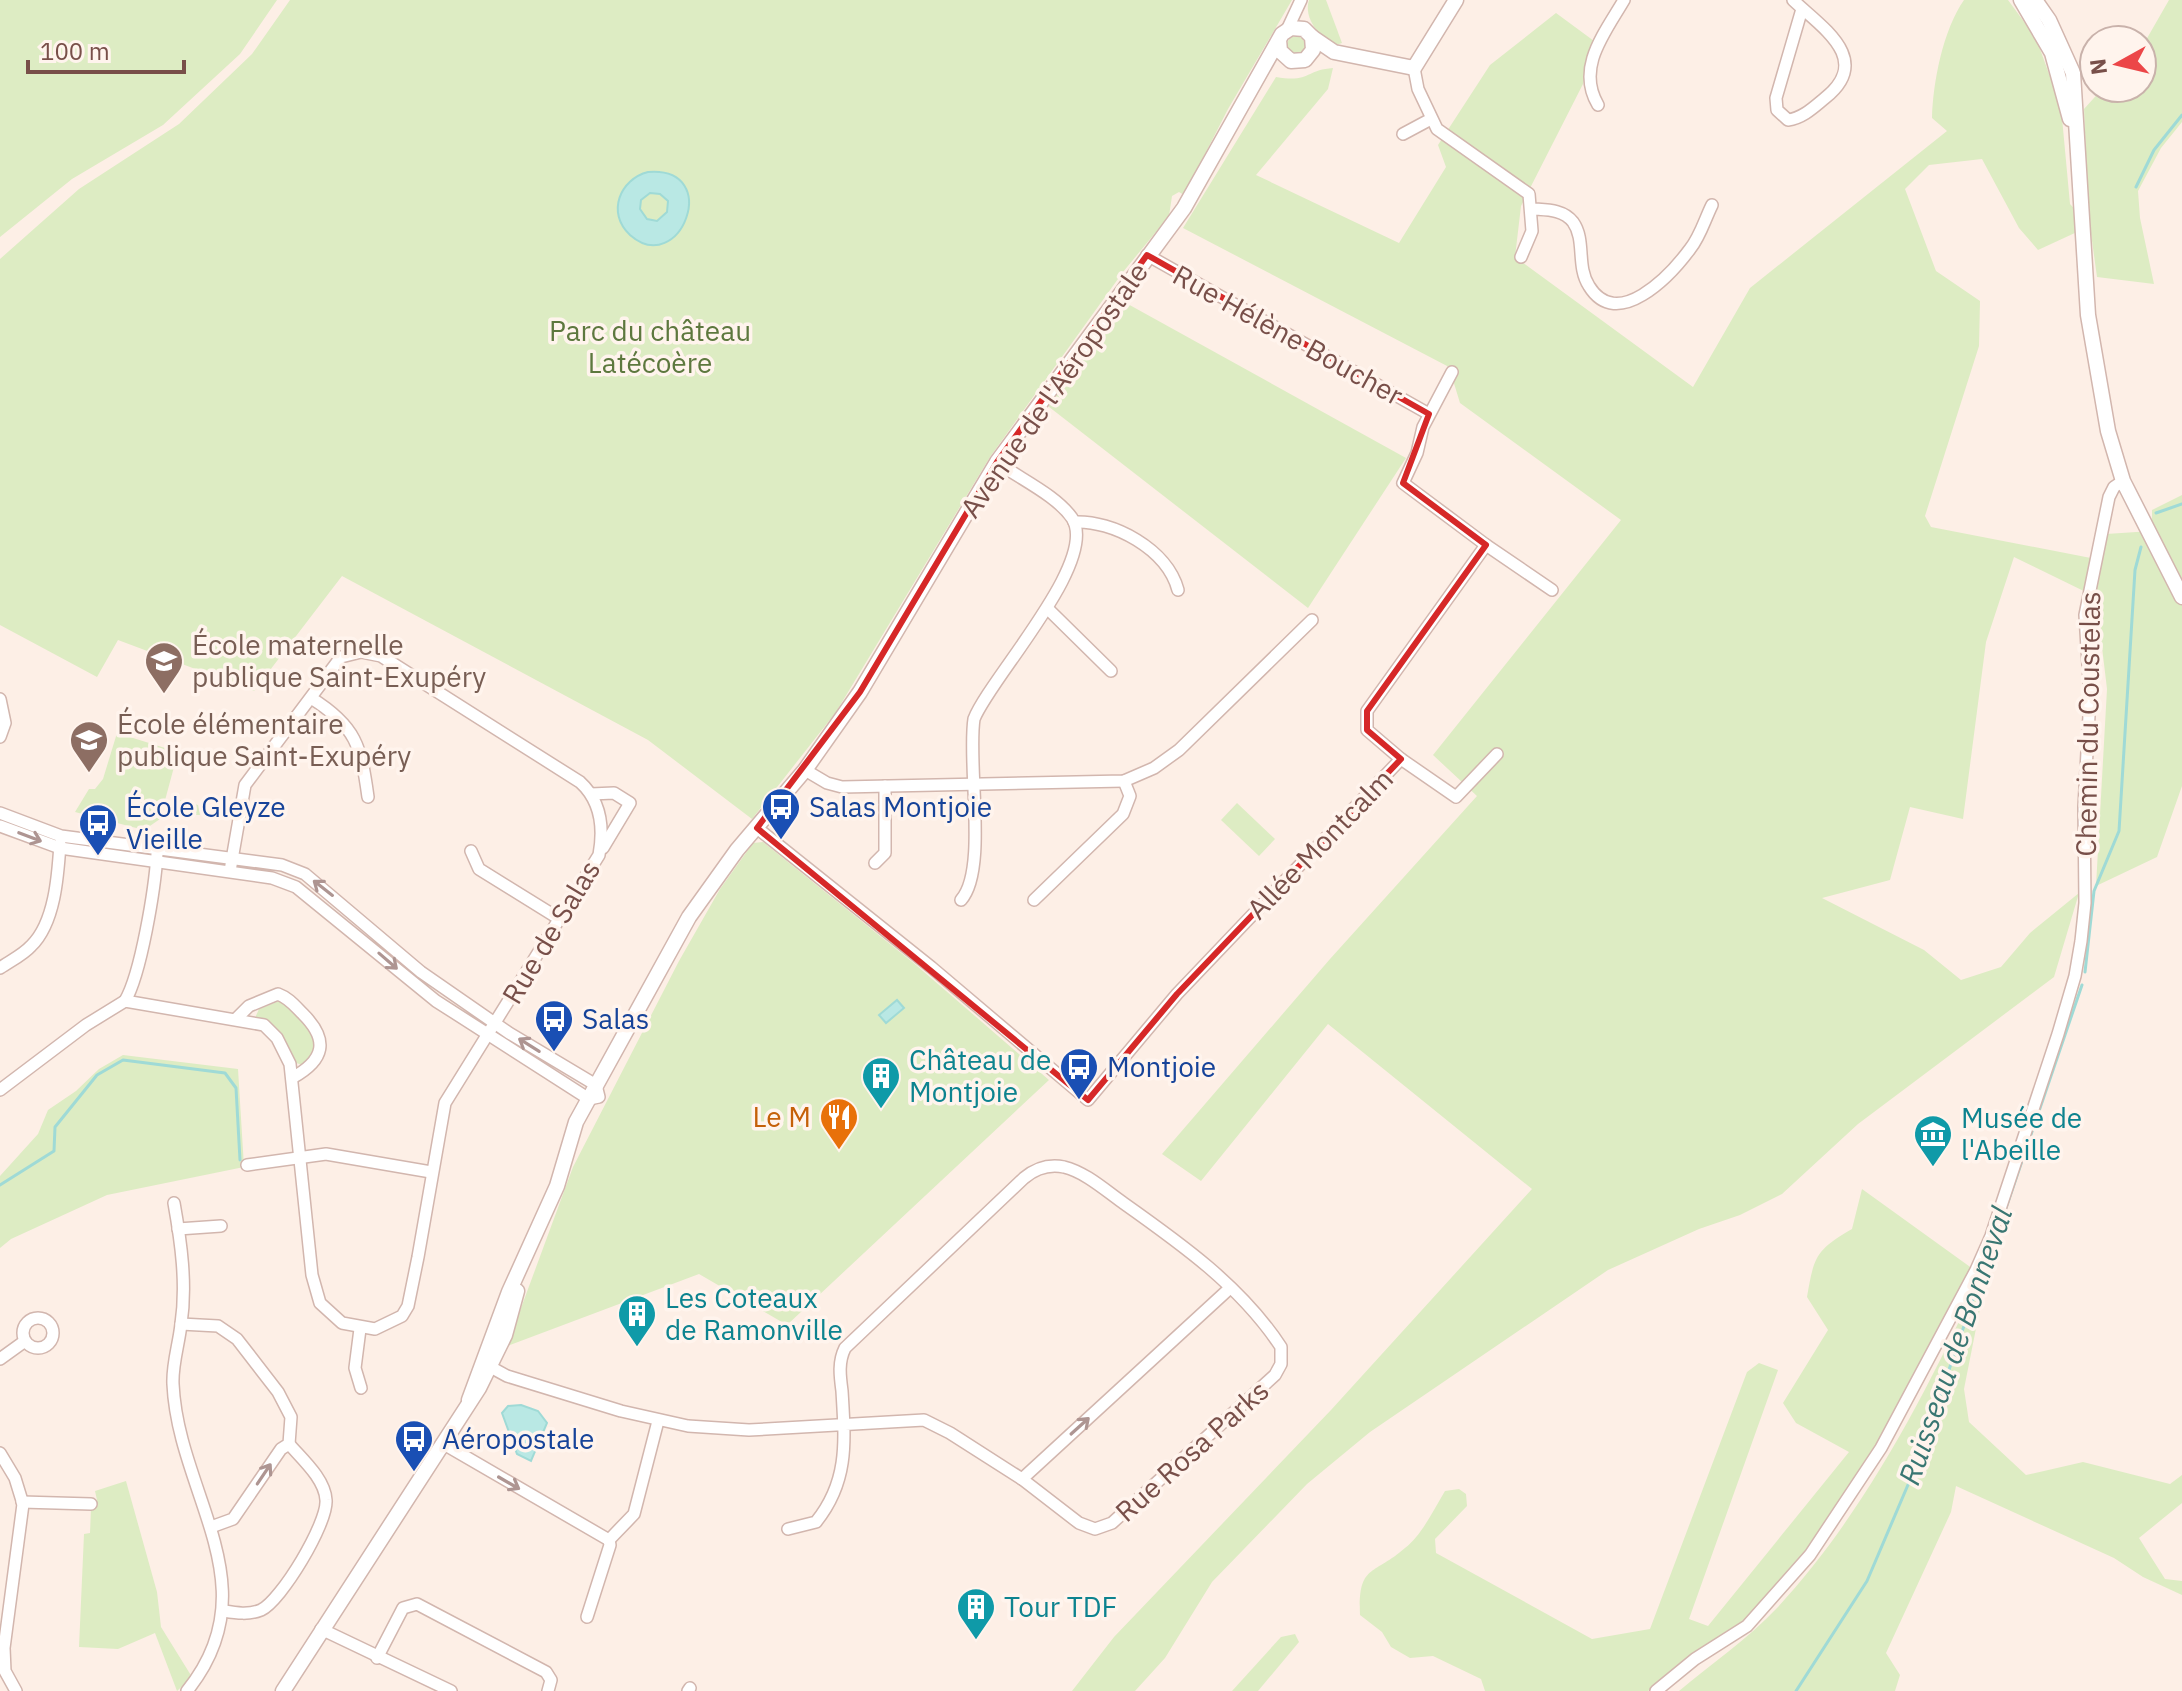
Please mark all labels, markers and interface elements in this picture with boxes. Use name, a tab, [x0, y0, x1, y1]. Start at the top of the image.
scale bar	[28, 24, 184, 74]
north arrow	[2078, 24, 2158, 104]
text: 100 m	[40, 35, 110, 67]
text: N	[2082, 57, 2113, 77]
street label: Avenue de l'Aéropostale	[951, 255, 1156, 525]
street label: Rue Hélène Boucher	[1167, 256, 1410, 413]
park label: Parc du château Latécoère	[549, 312, 751, 381]
street label: Chemin du Coustelas	[2067, 591, 2108, 857]
place label: École maternelle publique Saint-Exupéry	[192, 626, 486, 695]
school or university icon: École maternelle publique Saint-Exupéry	[143, 640, 185, 695]
place label: École élémentaire publique Saint-Exupéry	[117, 705, 411, 774]
school or university icon: École élémentaire publique Saint-Exupéry	[68, 719, 110, 774]
street label: Allée Montcalm	[1238, 760, 1401, 927]
bus stop icon: Salas Montjoie	[760, 786, 802, 841]
place label: École Gleyze Vieille	[126, 788, 286, 857]
place label: Salas Montjoie	[809, 788, 992, 825]
bus stop icon: École Gleyze Vieille	[77, 802, 119, 857]
one-way arrow	[17, 831, 42, 845]
street label: Rue de Salas	[493, 853, 608, 1010]
one-way arrow	[312, 880, 333, 898]
one-way arrow	[377, 952, 398, 970]
bus stop icon: Salas	[533, 998, 575, 1053]
place label: Salas	[582, 1000, 649, 1037]
one-way arrow	[518, 1037, 541, 1053]
place label: Château de Montjoie	[909, 1041, 1051, 1110]
bus stop icon: Montjoie	[1058, 1046, 1100, 1101]
place label: Montjoie	[1107, 1048, 1216, 1085]
building icon: Château de Montjoie	[860, 1055, 902, 1110]
restaurant icon: Le M	[818, 1096, 860, 1151]
place label: Le M	[753, 1098, 811, 1135]
place label: Musée de l'Abeille	[1961, 1099, 2082, 1168]
museum icon: Musée de l'Abeille	[1912, 1113, 1954, 1168]
water label: Ruisseau de Bonneval	[1889, 1201, 2021, 1490]
place label: Les Coteaux de Ramonville	[665, 1279, 843, 1348]
building icon: Les Coteaux de Ramonville	[616, 1293, 658, 1348]
street label: Rue Rosa Parks	[1107, 1372, 1276, 1529]
bus stop icon: Aéropostale	[393, 1418, 435, 1473]
one-way arrow	[1069, 1418, 1089, 1436]
place label: Aéropostale	[442, 1420, 594, 1457]
one-way arrow	[256, 1463, 272, 1485]
one-way arrow	[497, 1475, 520, 1491]
building icon: Tour TDF	[955, 1586, 997, 1641]
place label: Tour TDF	[1004, 1588, 1117, 1625]

